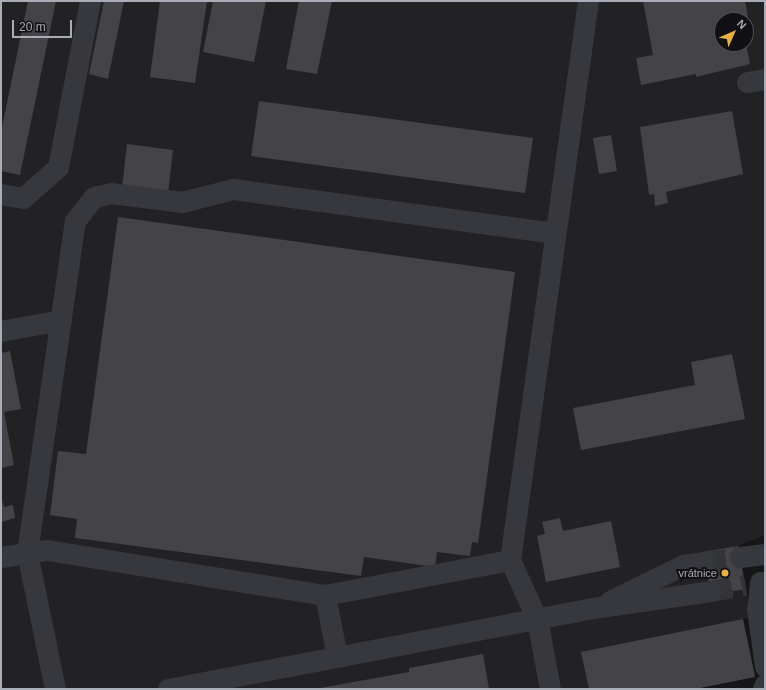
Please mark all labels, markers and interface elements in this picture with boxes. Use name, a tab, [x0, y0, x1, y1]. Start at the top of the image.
scale bar	[14, 12, 74, 38]
north arrow	[714, 12, 754, 52]
text: N	[735, 17, 749, 31]
text: 20 m	[19, 20, 46, 34]
place label: vrátnice	[678, 566, 717, 580]
marker: vrátnice	[720, 568, 730, 578]

